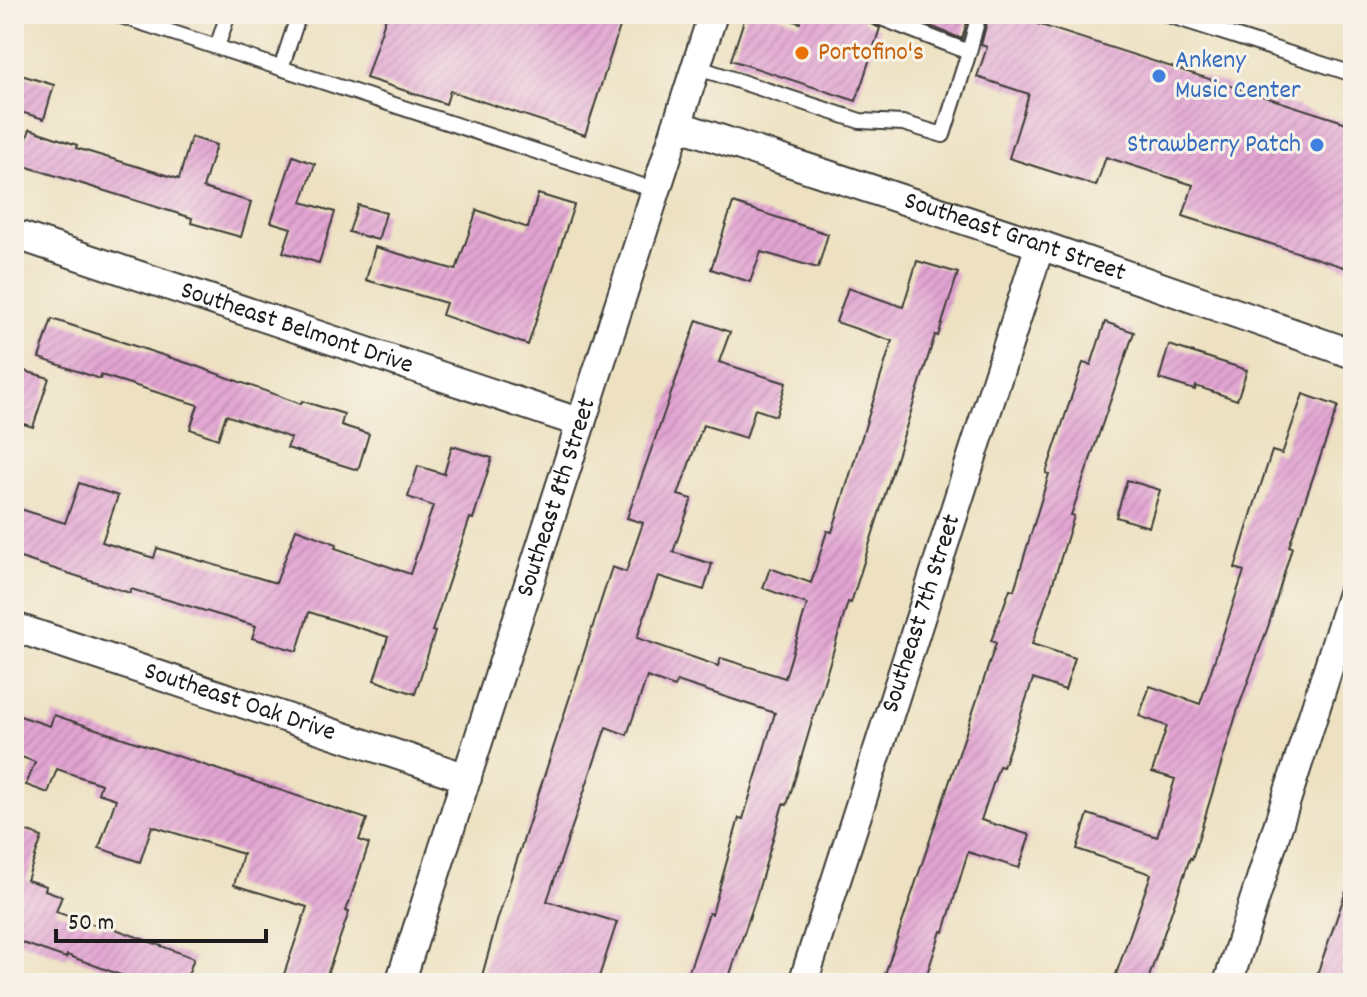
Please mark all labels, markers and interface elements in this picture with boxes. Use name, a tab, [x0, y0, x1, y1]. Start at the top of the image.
place label: Portofino's	[818, 35, 924, 72]
place label: Ankeny Music Center	[1175, 43, 1301, 110]
marker: Portofino's	[793, 44, 811, 62]
marker: Ankeny Music Center	[1150, 67, 1168, 85]
place label: Strawberry Patch	[1127, 127, 1301, 164]
marker: Strawberry Patch	[1308, 136, 1326, 154]
street label: Southeast Grant Street	[899, 183, 1131, 292]
street label: Southeast Belmont Drive	[176, 272, 418, 384]
street label: Southeast 8th Street	[507, 393, 606, 602]
street label: Southeast 7th Street	[872, 509, 971, 718]
street label: Southeast Oak Drive	[139, 653, 340, 751]
scale bar	[56, 893, 266, 943]
text: 50 m	[68, 907, 114, 941]

